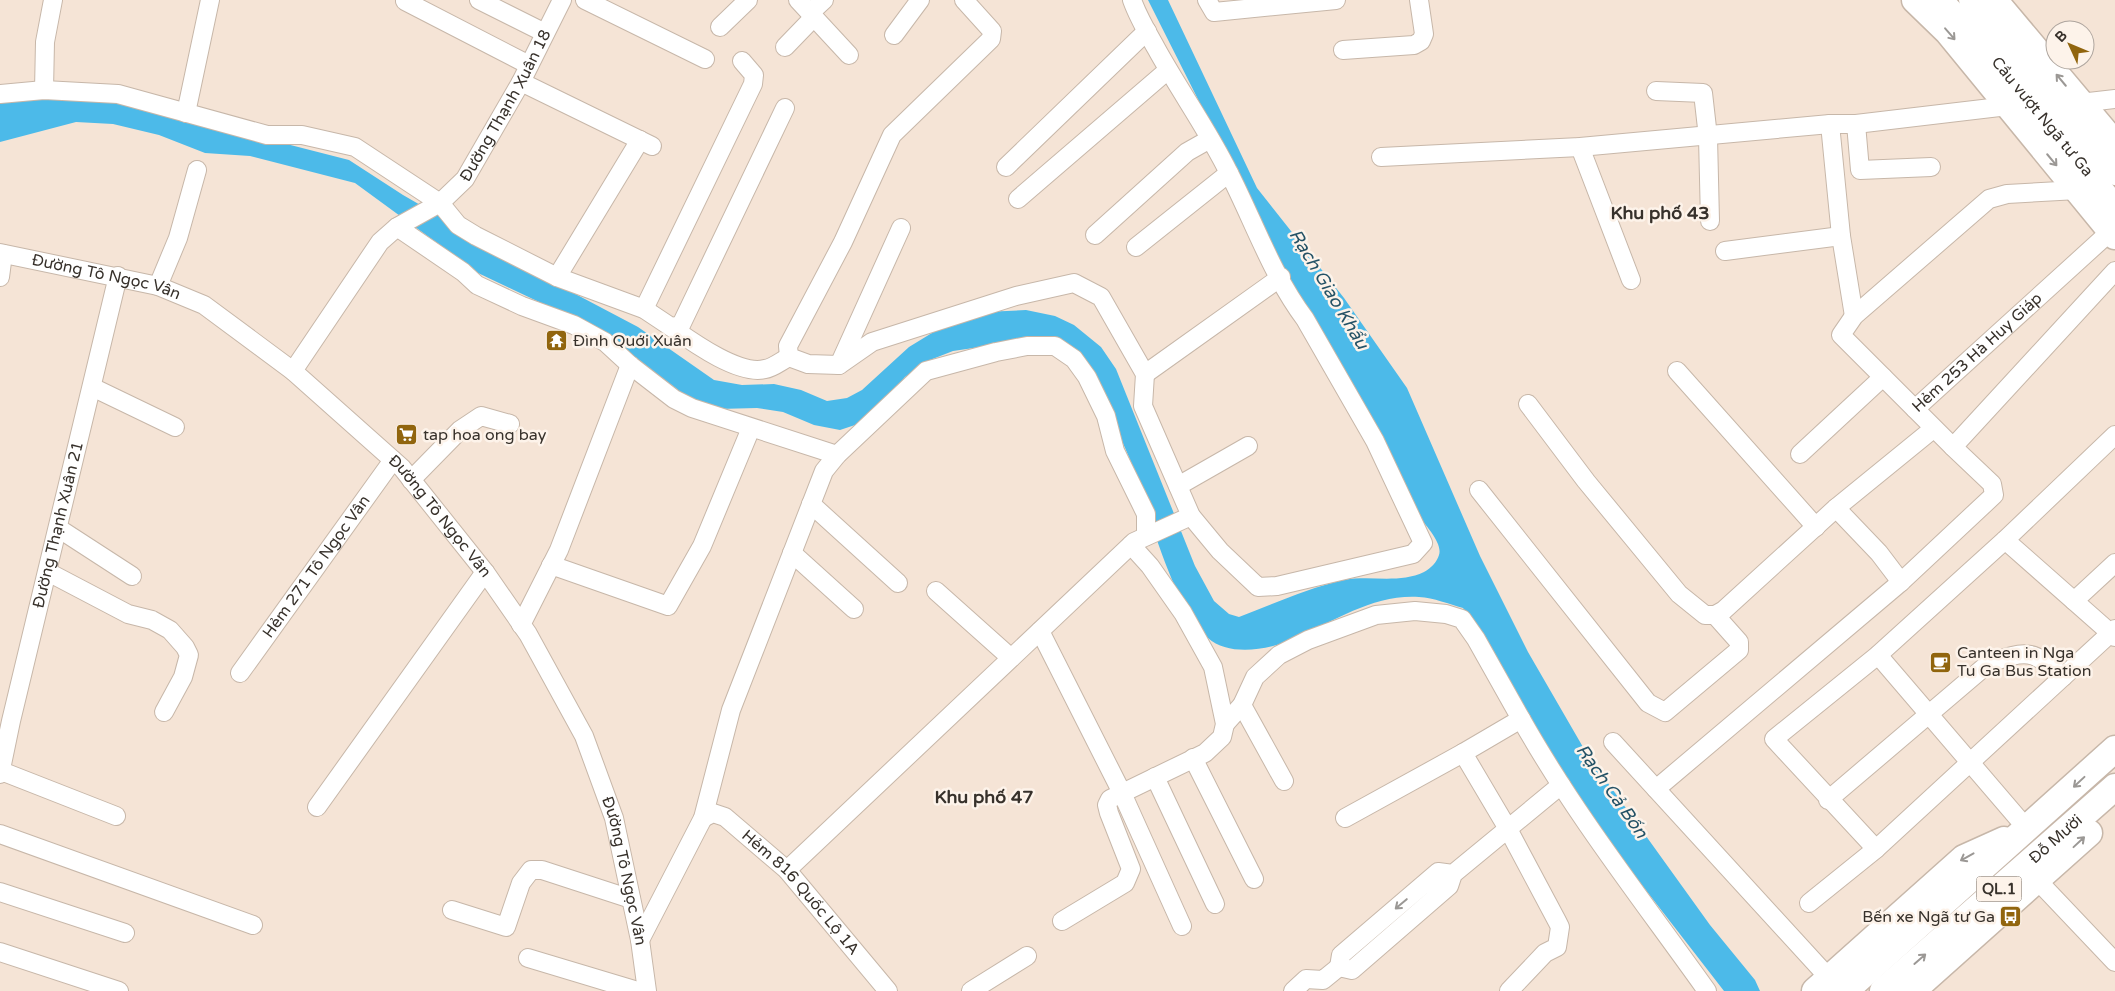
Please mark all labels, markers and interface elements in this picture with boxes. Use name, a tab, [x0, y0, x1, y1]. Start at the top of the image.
north arrow	[2045, 20, 2095, 70]
street label: Đường Thạnh Xuân 18	[456, 26, 556, 185]
one-way arrow	[1944, 27, 1955, 40]
text: B	[2052, 27, 2071, 46]
street label: Cầu vượt Ngã tư Ga	[1987, 53, 2098, 181]
one-way arrow	[2056, 74, 2067, 87]
one-way arrow	[2047, 153, 2058, 166]
district label: Khu phố 43	[1610, 202, 1710, 224]
water label: Rạch Giao Khẩu	[1285, 225, 1374, 354]
street label: Đường Tô Ngọc Vân	[30, 250, 184, 304]
street label: Hẻm 253 Hà Huy Giáp	[1908, 288, 2046, 417]
temple icon: Đình Quới Xuân	[545, 329, 569, 353]
place label: Đình Quới Xuân	[573, 331, 692, 351]
supermarket icon: tap hoa ong bay	[395, 423, 419, 447]
place label: tap hoa ong bay	[423, 425, 547, 445]
street label: Đường Thạnh Xuân 21	[29, 439, 88, 610]
street label: Đường Tô Ngọc Vân	[384, 450, 495, 582]
street label: Hẻm 271 Tô Ngọc Vân	[258, 491, 374, 642]
place label: Canteen in Nga Tu Ga Bus Station	[1957, 643, 2092, 681]
cafe icon: Canteen in Nga Tu Ga Bus Station	[1929, 650, 1953, 674]
water label: Rạch Cả Bốn	[1572, 740, 1653, 843]
one-way arrow	[2073, 777, 2086, 788]
district label: Khu phố 47	[934, 786, 1034, 808]
street label: Đường Tô Ngọc Vân	[597, 794, 651, 947]
street label: Đỗ Mười	[2025, 810, 2087, 868]
street label: Hẻm 816 Quốc Lộ 1A	[738, 826, 864, 959]
one-way arrow	[2073, 836, 2086, 848]
one-way arrow	[1961, 853, 1975, 863]
road number: QL.1	[1976, 876, 2022, 902]
one-way arrow	[1395, 898, 1408, 909]
bus stop icon: Bến xe Ngã tư Ga	[1999, 905, 2023, 929]
place label: Bến xe Ngã tư Ga	[1862, 907, 1995, 927]
one-way arrow	[1913, 953, 1926, 965]

